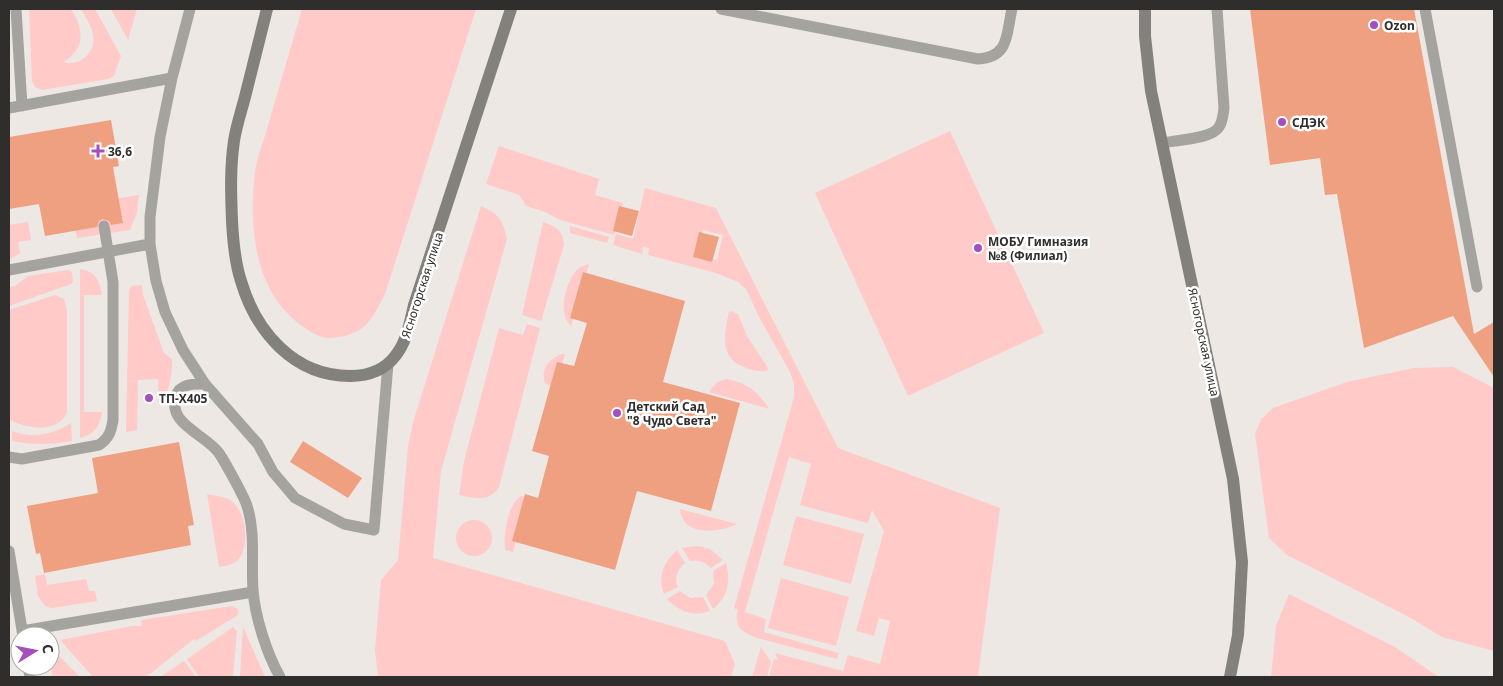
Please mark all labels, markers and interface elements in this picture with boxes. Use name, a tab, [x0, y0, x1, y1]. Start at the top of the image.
place label: Ozon	[1384, 17, 1415, 34]
marker: Ozon	[1368, 19, 1380, 31]
place label: СДЭК	[1292, 114, 1326, 131]
marker: СДЭК	[1276, 116, 1288, 128]
place label: 36,6	[108, 143, 132, 160]
marker: 36,6	[92, 145, 104, 157]
street label: Ясногорская улица	[397, 230, 447, 340]
place label: МОБУ Гимназия №8 (Филиал)	[988, 233, 1088, 264]
marker: МОБУ Гимназия №8 (Филиал)	[972, 242, 984, 254]
street label: Ясногорская улица	[1184, 286, 1224, 398]
place label: ТП-Х405	[159, 390, 208, 407]
marker: ТП-Х405	[143, 392, 155, 404]
place label: Детский Сад "8 Чудо Света"	[627, 398, 716, 429]
marker: Детский Сад "8 Чудо Света"	[611, 407, 623, 419]
north arrow	[10, 626, 60, 676]
text: С	[38, 643, 58, 655]

